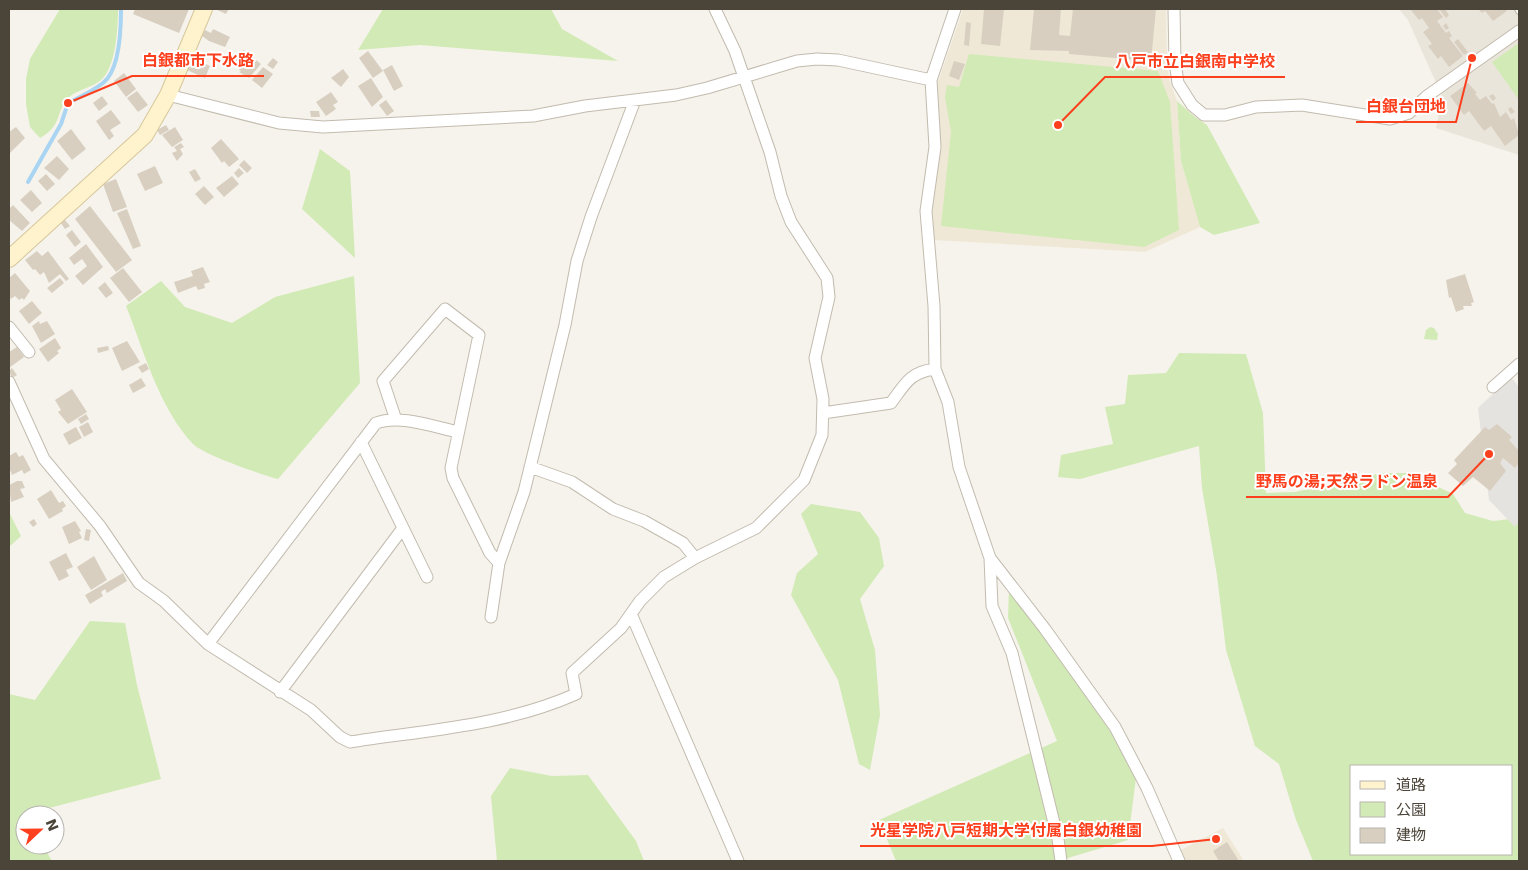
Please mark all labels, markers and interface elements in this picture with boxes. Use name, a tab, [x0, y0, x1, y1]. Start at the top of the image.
callout: 白銀都市下水路	[132, 45, 264, 76]
callout: 八戸市立白銀南中学校	[1105, 46, 1285, 77]
text: 白銀都市下水路	[142, 51, 254, 70]
text: 八戸市立白銀南中学校	[1115, 52, 1275, 71]
callout: 白銀台団地	[1356, 91, 1456, 122]
text: 白銀台団地	[1366, 97, 1446, 116]
callout: 野馬の湯;天然ラドン温泉	[1246, 466, 1448, 497]
text: 野馬の湯;天然ラドン温泉	[1256, 472, 1438, 491]
legend	[1350, 765, 1513, 855]
text: 道路	[1396, 776, 1426, 794]
text: 公園	[1396, 801, 1426, 819]
north arrow	[15, 805, 65, 855]
callout: 光星学院八戸短期大学付属白銀幼稚園	[860, 815, 1152, 846]
text: N	[42, 817, 62, 834]
text: 光星学院八戸短期大学付属白銀幼稚園	[870, 821, 1142, 840]
text: 建物	[1396, 826, 1426, 844]

